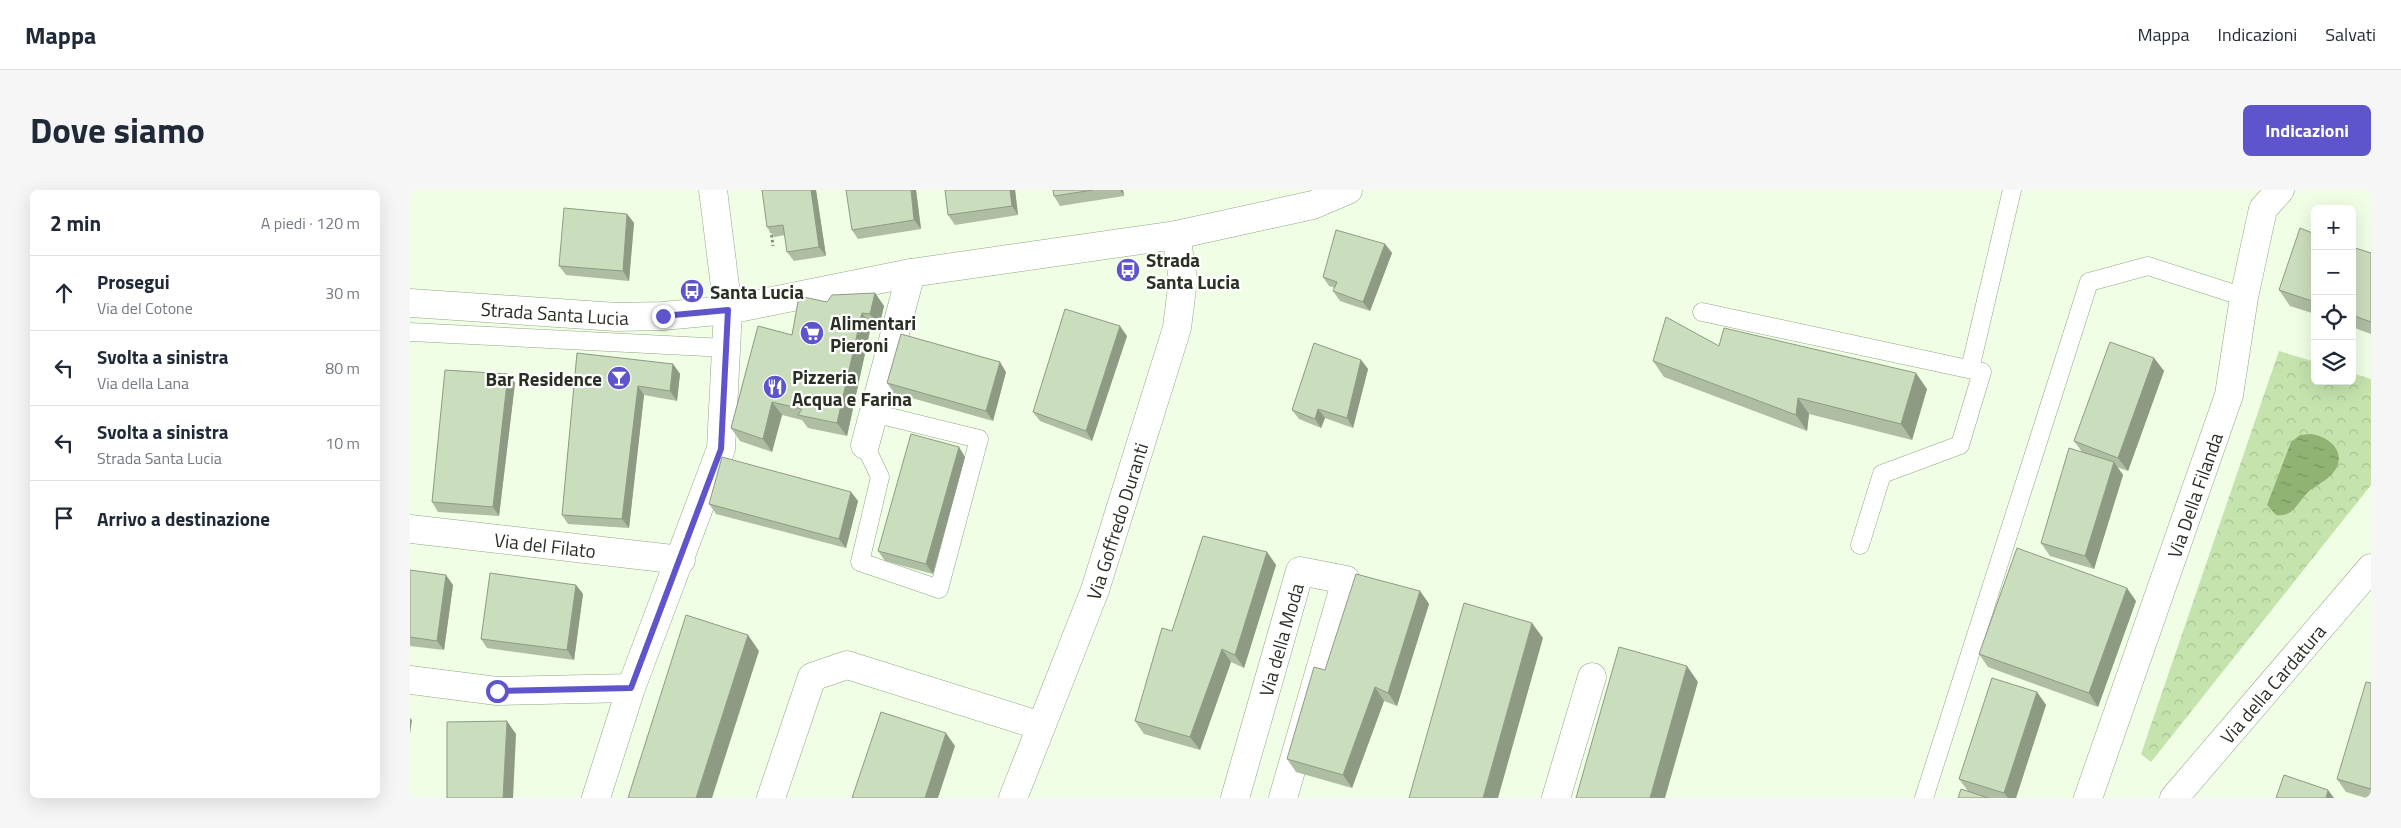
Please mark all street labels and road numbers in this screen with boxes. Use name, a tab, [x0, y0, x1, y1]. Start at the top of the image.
street label: Strada Santa Lucia	[480, 293, 629, 332]
street label: Via Della Filanda	[2159, 428, 2230, 562]
street label: Via Goffredo Duranti	[1078, 439, 1155, 604]
street label: Via del Filato	[493, 524, 597, 565]
street label: Via della Moda	[1250, 579, 1311, 699]
street label: Via della Cardatura	[2212, 617, 2332, 750]

